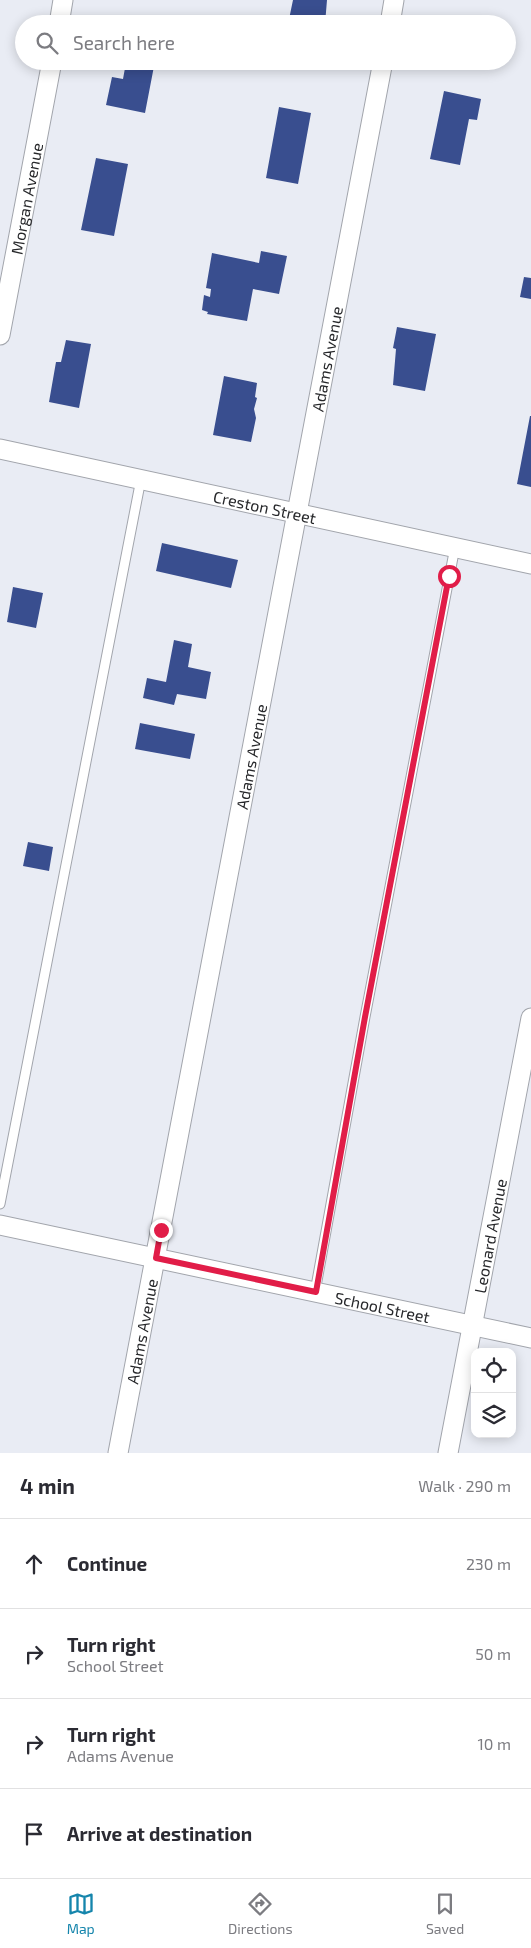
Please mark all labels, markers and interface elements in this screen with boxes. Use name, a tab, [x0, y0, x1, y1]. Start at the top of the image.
search box	[15, 15, 516, 70]
icon: search	[33, 29, 61, 57]
text: Search here	[73, 31, 175, 54]
street label: Morgan Avenue	[6, 141, 46, 256]
street label: Adams Avenue	[307, 304, 346, 413]
street label: Creston Street	[212, 486, 318, 527]
route start	[438, 565, 461, 588]
street label: Adams Avenue	[231, 702, 270, 811]
street label: Leonard Avenue	[469, 1177, 510, 1295]
route end	[150, 1219, 173, 1242]
street label: Adams Avenue	[122, 1277, 161, 1385]
street label: School Street	[333, 1287, 432, 1326]
map controls	[471, 1348, 516, 1438]
button: locate	[471, 1348, 516, 1393]
button: layers	[471, 1393, 516, 1438]
text: 4 min	[20, 1473, 75, 1498]
text: Walk · 290 m	[418, 1476, 511, 1495]
icon: ahead	[20, 1550, 48, 1578]
text: Continue	[67, 1552, 147, 1575]
text: 230 m	[466, 1554, 511, 1573]
text: Turn right	[67, 1633, 155, 1656]
icon: right	[20, 1640, 48, 1668]
text: 50 m	[475, 1644, 511, 1663]
text: School Street	[67, 1656, 164, 1675]
text: Turn right	[67, 1723, 155, 1746]
icon: right	[20, 1730, 48, 1758]
text: 10 m	[477, 1734, 511, 1753]
text: Adams Avenue	[67, 1746, 174, 1765]
icon: arrive	[20, 1820, 48, 1848]
text: Arrive at destination	[67, 1822, 252, 1845]
tab: Map	[67, 1890, 95, 1937]
tab: Directions	[228, 1890, 293, 1937]
tab: Saved	[426, 1890, 464, 1937]

